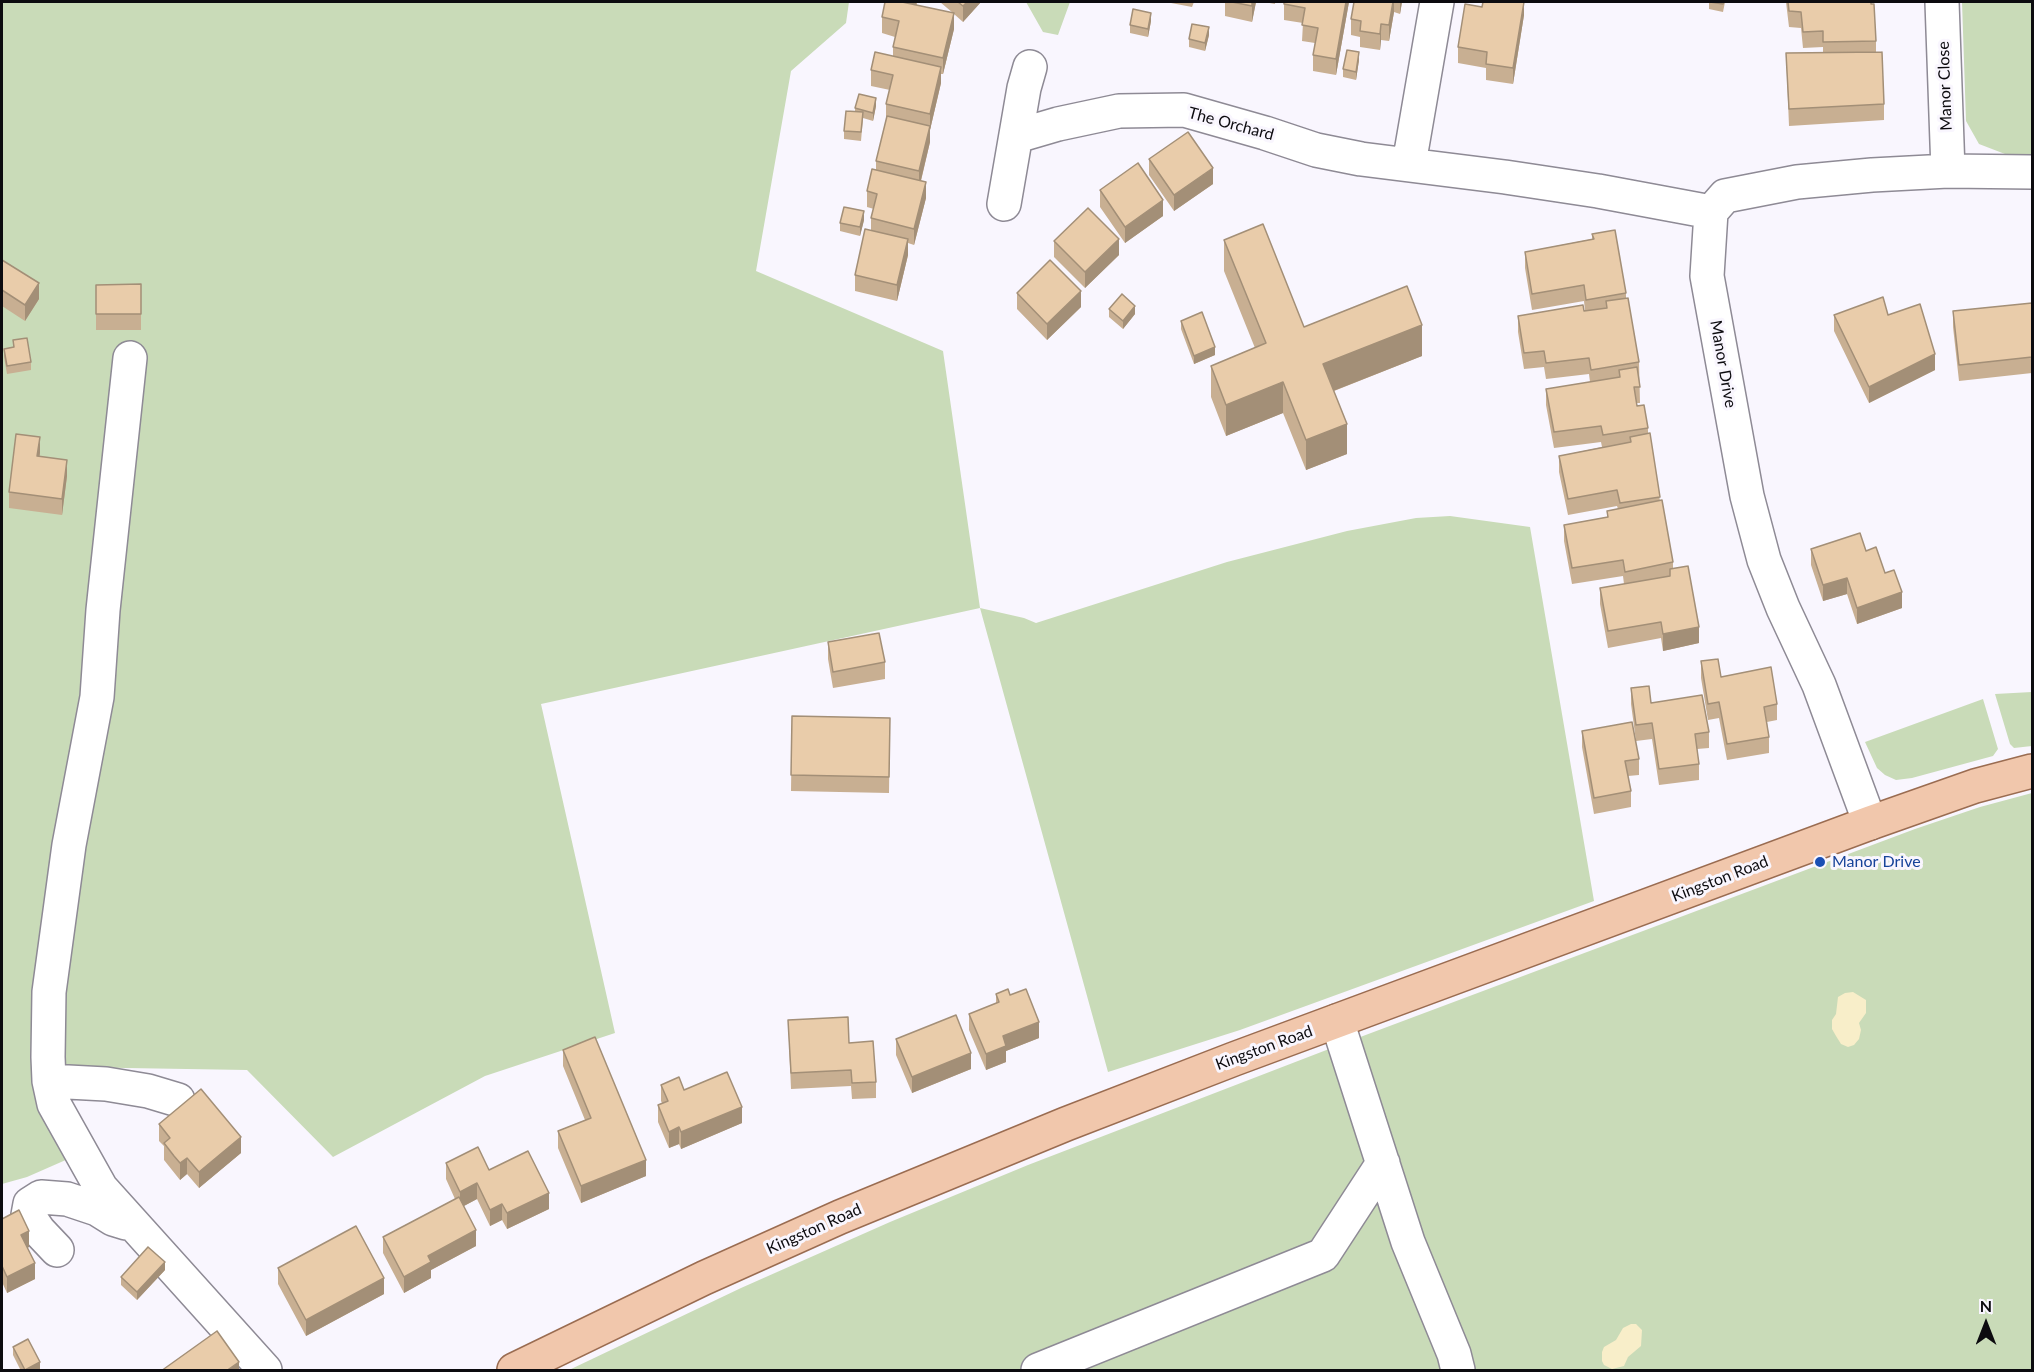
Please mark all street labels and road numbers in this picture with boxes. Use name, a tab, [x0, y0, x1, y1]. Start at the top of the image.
street label: Manor Close	[1934, 41, 1956, 131]
street label: The Orchard	[1186, 103, 1276, 145]
street label: Manor Drive	[1706, 319, 1740, 409]
street label: Kingston Road	[1669, 852, 1771, 906]
street label: Kingston Road	[1213, 1022, 1315, 1074]
street label: Kingston Road	[764, 1200, 864, 1258]

